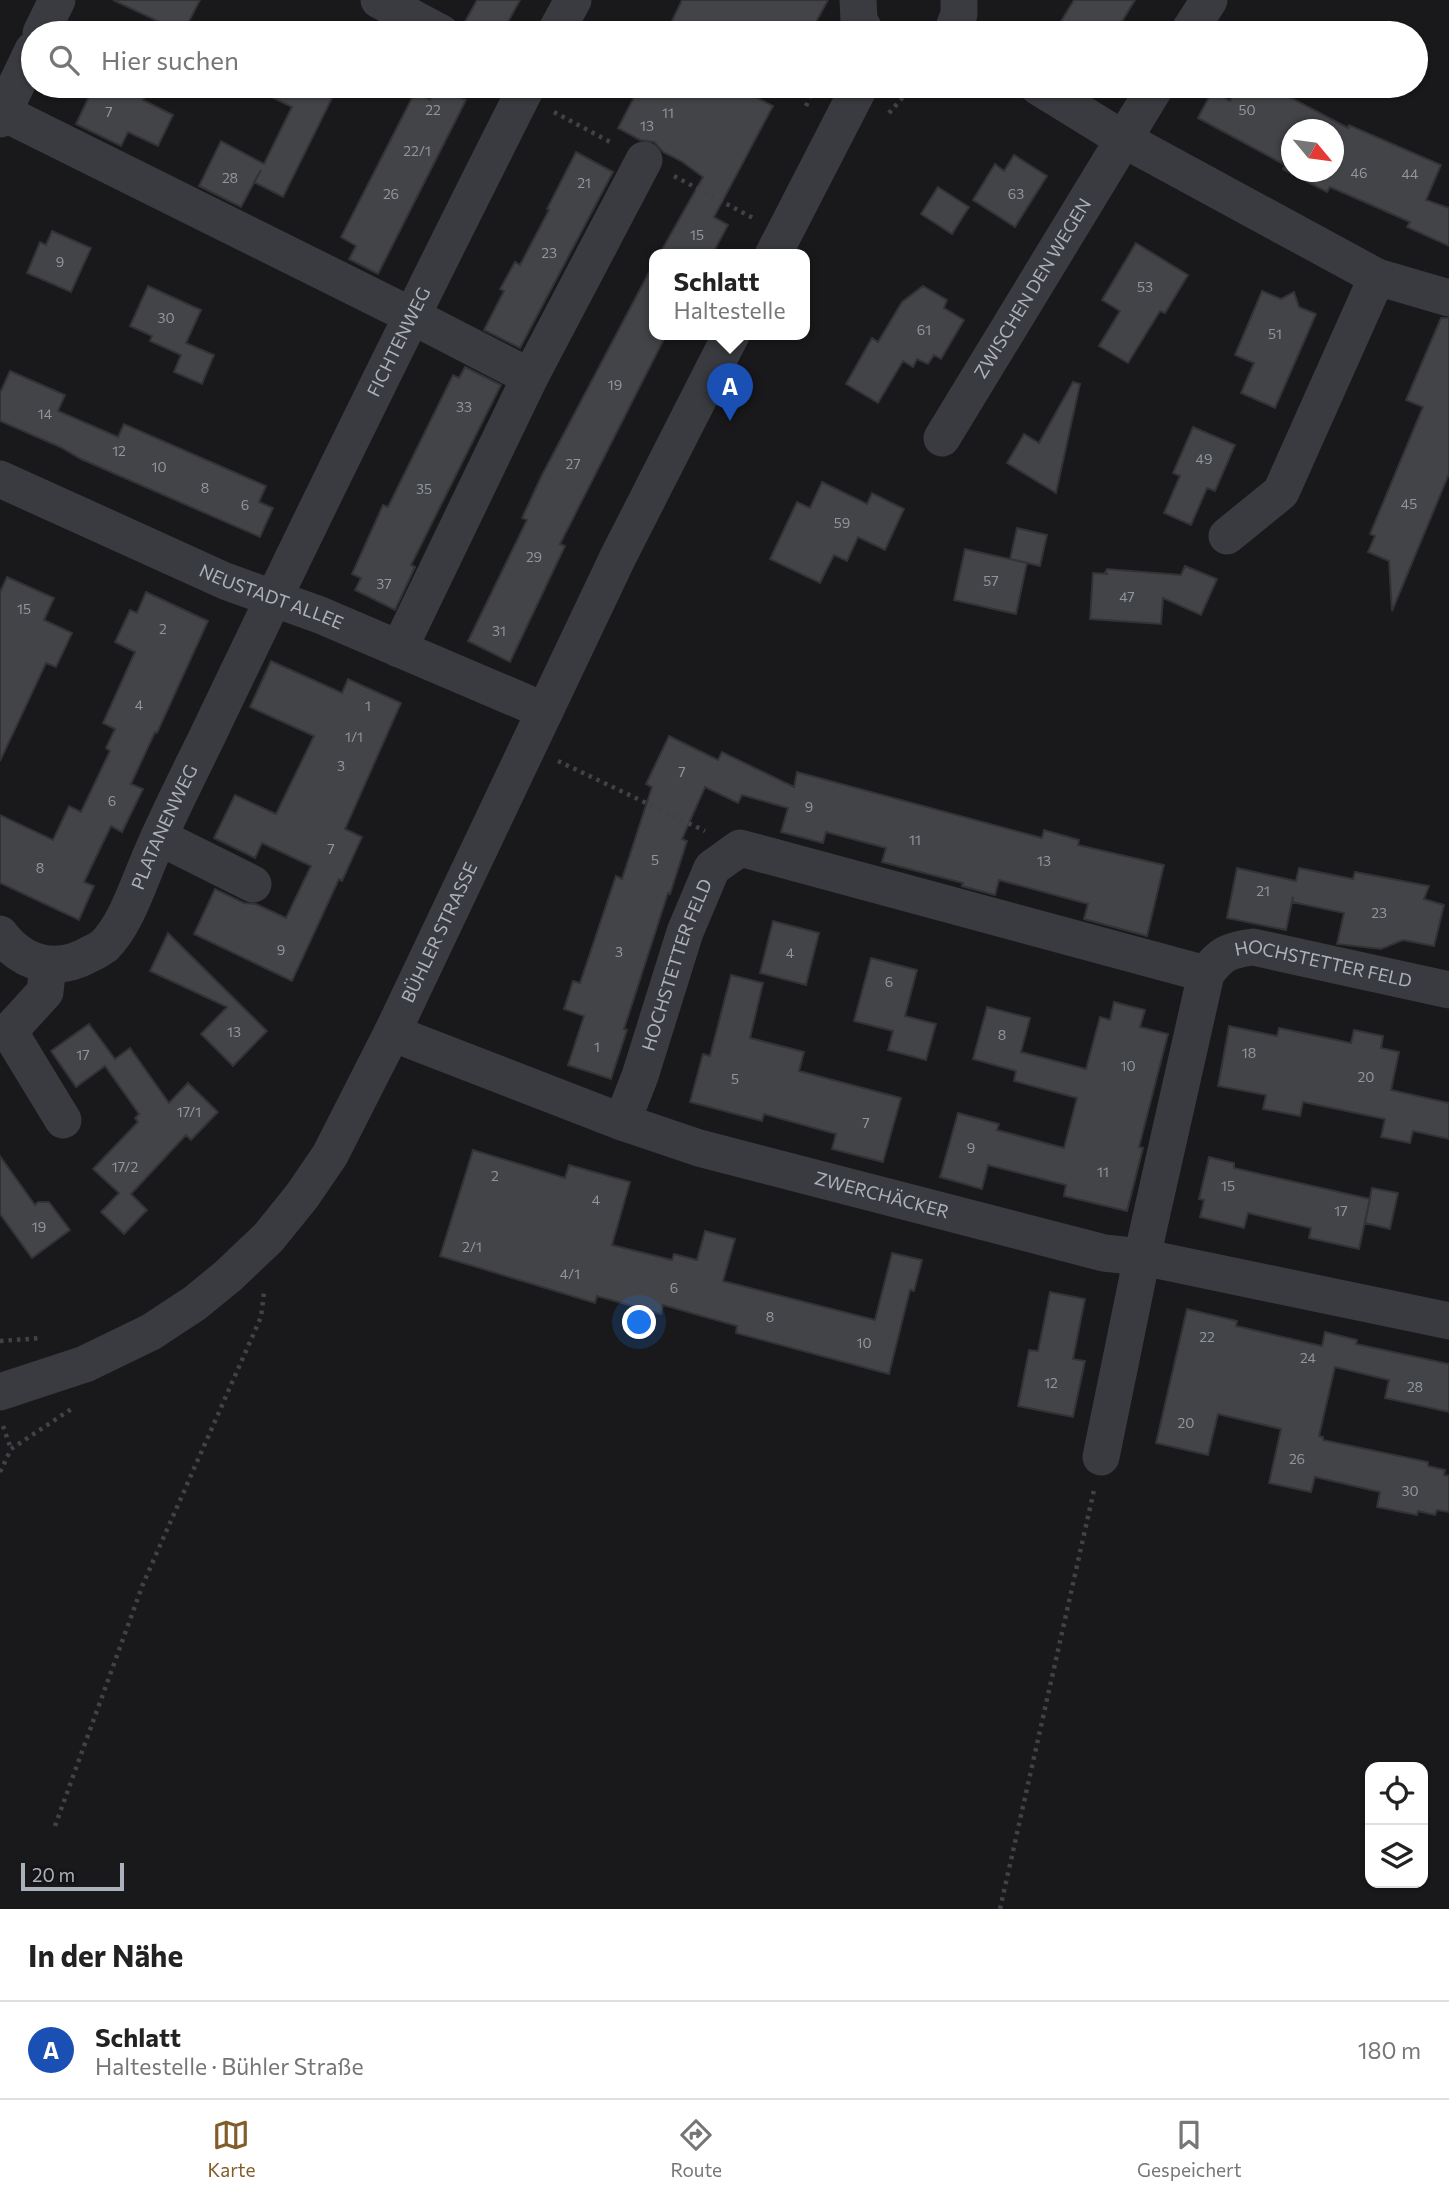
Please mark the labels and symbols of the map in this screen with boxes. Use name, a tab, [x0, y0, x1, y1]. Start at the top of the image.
house number: 22	[425, 101, 441, 118]
house number: 50	[1238, 101, 1256, 118]
house number: 7	[105, 103, 113, 120]
house number: 11	[662, 104, 674, 121]
house number: 13	[640, 117, 654, 134]
north arrow	[1281, 119, 1344, 182]
house number: 22/1	[403, 142, 431, 159]
house number: 46	[1351, 164, 1367, 181]
house number: 44	[1402, 165, 1419, 182]
house number: 28	[222, 169, 238, 186]
house number: 21	[577, 174, 591, 191]
house number: 26	[383, 185, 399, 202]
house number: 63	[1008, 185, 1024, 202]
street label: ZWISCHEN DEN WEGEN	[969, 194, 1095, 382]
house number: 15	[690, 226, 704, 243]
house number: 23	[541, 244, 557, 261]
house number: 9	[56, 253, 64, 270]
house number: 53	[1137, 278, 1153, 295]
street label: FICHTENWEG	[362, 283, 434, 400]
house number: 30	[157, 309, 175, 326]
house number: 61	[917, 321, 931, 338]
house number: 51	[1268, 325, 1282, 342]
pin: A	[707, 363, 753, 421]
house number: 19	[608, 376, 622, 393]
house number: 33	[456, 398, 472, 415]
house number: 14	[38, 405, 53, 422]
house number: 12	[112, 442, 126, 459]
house number: 49	[1196, 450, 1212, 467]
house number: 27	[565, 455, 581, 472]
house number: 10	[151, 458, 167, 475]
house number: 8	[201, 479, 209, 496]
house number: 35	[416, 480, 432, 497]
house number: 45	[1401, 495, 1417, 512]
house number: 6	[241, 496, 249, 513]
house number: 59	[834, 514, 850, 531]
house number: 29	[526, 548, 542, 565]
street label: NEUSTADT ALLEE	[196, 559, 347, 634]
house number: 57	[983, 572, 999, 589]
house number: 37	[376, 575, 392, 592]
house number: 47	[1119, 588, 1135, 605]
house number: 15	[17, 600, 31, 617]
house number: 2	[159, 620, 167, 637]
house number: 31	[492, 622, 506, 639]
house number: 4	[135, 696, 144, 713]
house number: 1	[365, 697, 371, 714]
house number: 1/1	[345, 728, 363, 745]
house number: 3	[337, 757, 345, 774]
street label: PLATANENWEG	[126, 761, 202, 893]
house number: 7	[678, 763, 686, 780]
house number: 6	[108, 792, 116, 809]
house number: 9	[805, 798, 813, 815]
house number: 11	[909, 831, 921, 848]
house number: 7	[327, 840, 335, 857]
house number: 5	[651, 851, 659, 868]
house number: 13	[1037, 852, 1051, 869]
street label: BÜHLER STRASSE	[396, 858, 481, 1006]
house number: 8	[36, 859, 44, 876]
street label: HOCHSTETTER FELD	[637, 875, 716, 1053]
house number: 21	[1256, 882, 1270, 899]
house number: 23	[1371, 904, 1387, 921]
street label: HOCHSTETTER FELD	[1232, 934, 1414, 992]
house number: 9	[277, 941, 285, 958]
house number: 3	[615, 943, 623, 960]
house number: 4	[786, 944, 795, 961]
house number: 6	[885, 973, 893, 990]
house number: 13	[227, 1023, 241, 1040]
house number: 8	[998, 1026, 1006, 1043]
house number: 1	[594, 1038, 600, 1055]
house number: 18	[1242, 1044, 1256, 1061]
house number: 17	[76, 1046, 90, 1063]
house number: 10	[1120, 1057, 1136, 1074]
house number: 20	[1358, 1068, 1374, 1085]
house number: 5	[731, 1070, 739, 1087]
house number: 17/1	[177, 1103, 201, 1120]
house number: 7	[862, 1114, 870, 1131]
house number: 9	[967, 1139, 975, 1156]
house number: 17/2	[112, 1158, 138, 1175]
house number: 11	[1097, 1163, 1109, 1180]
street label: ZWERCHÄCKER	[812, 1166, 951, 1222]
house number: 2	[491, 1167, 499, 1184]
house number: 15	[1221, 1177, 1235, 1194]
house number: 4	[592, 1191, 601, 1208]
house number: 17	[1334, 1202, 1348, 1219]
house number: 19	[32, 1218, 46, 1235]
house number: 2/1	[462, 1238, 482, 1255]
house number: 4/1	[560, 1265, 580, 1282]
house number: 6	[670, 1279, 678, 1296]
your location	[622, 1305, 656, 1339]
house number: 8	[766, 1308, 774, 1325]
house number: 22	[1199, 1328, 1215, 1345]
house number: 10	[856, 1334, 872, 1351]
house number: 24	[1300, 1349, 1317, 1366]
house number: 12	[1044, 1374, 1058, 1391]
house number: 28	[1407, 1378, 1423, 1395]
house number: 20	[1178, 1414, 1194, 1431]
house number: 26	[1289, 1450, 1305, 1467]
house number: 30	[1401, 1482, 1419, 1499]
scale bar	[21, 1860, 124, 1892]

